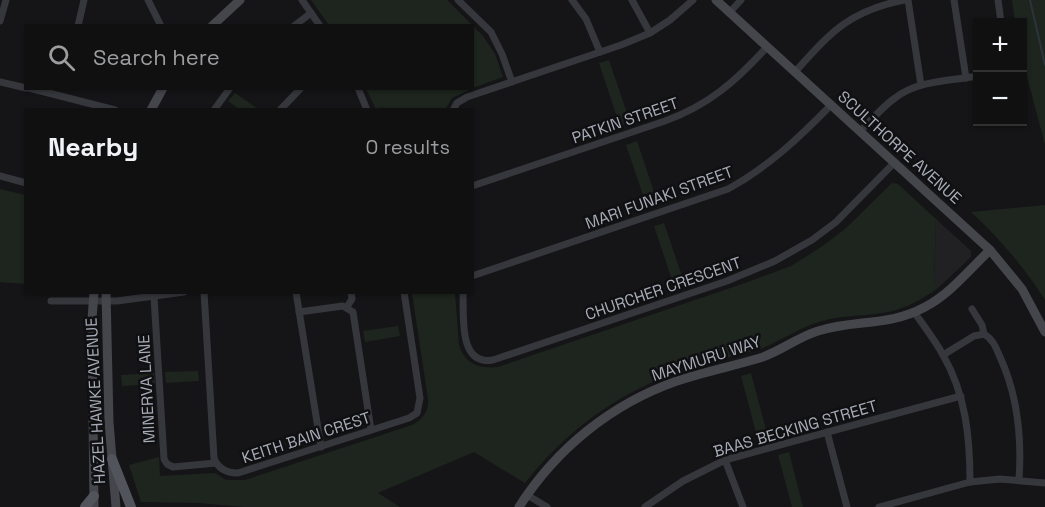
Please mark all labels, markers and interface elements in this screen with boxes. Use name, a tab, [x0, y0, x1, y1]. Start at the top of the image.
map controls	[973, 18, 1027, 126]
button: +	[973, 18, 1027, 72]
search box	[24, 24, 474, 90]
icon: search	[45, 41, 78, 74]
text: Search here	[93, 43, 220, 71]
button: −	[973, 72, 1027, 126]
street label: SCULTHORPE AVENUE	[833, 86, 966, 209]
street label: PATKIN STREET	[569, 92, 681, 149]
text: Nearby	[48, 130, 138, 164]
text: 0 results	[366, 134, 450, 160]
street label: MARI FUNAKI STREET	[582, 161, 736, 234]
street label: CHURCHER CRESCENT	[582, 252, 744, 325]
street label: HAZEL HAWKE AVENUE	[81, 317, 110, 485]
street label: MAYMURU WAY	[649, 331, 764, 386]
street label: MINERVA LANE	[133, 334, 160, 444]
street label: BAAS BECKING STREET	[711, 395, 880, 462]
street label: KEITH BAIN CREST	[239, 407, 373, 468]

